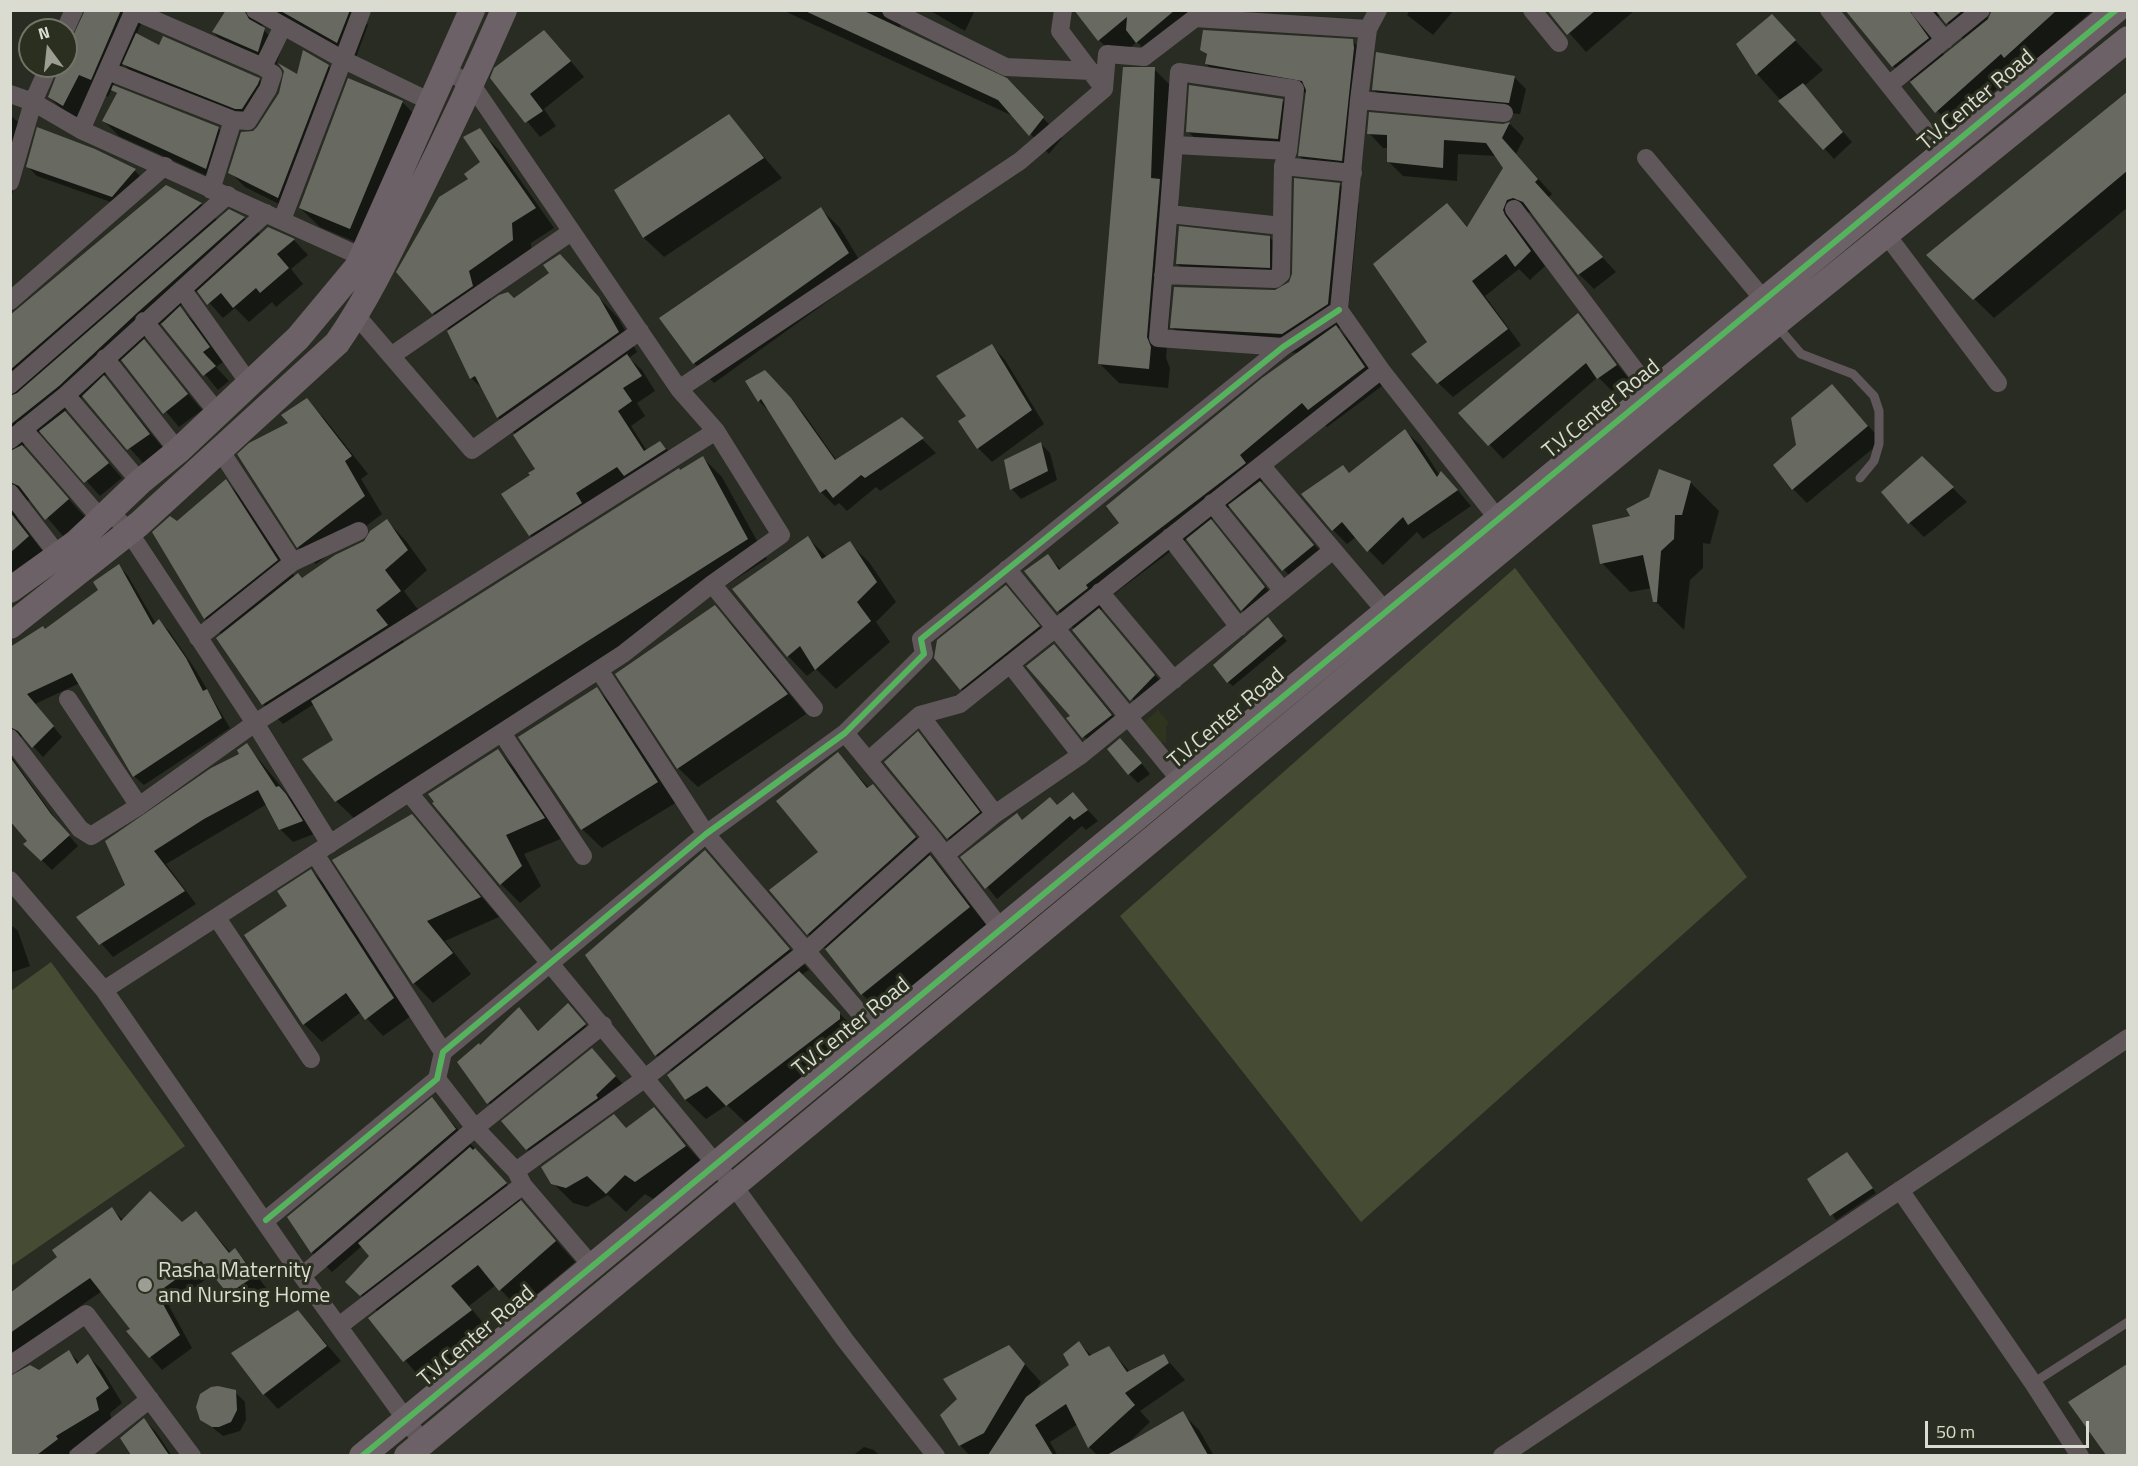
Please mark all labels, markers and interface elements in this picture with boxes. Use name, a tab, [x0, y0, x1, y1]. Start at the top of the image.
north arrow	[18, 18, 78, 78]
text: N	[35, 20, 52, 46]
street label: T.V.Center Road	[1914, 45, 2040, 157]
street label: T.V.Center Road	[1538, 355, 1666, 465]
street label: T.V.Center Road	[1164, 663, 1290, 775]
street label: T.V.Center Road	[788, 973, 916, 1083]
place label: Rasha Maternity and Nursing Home	[158, 1259, 330, 1310]
marker: Rasha Maternity and Nursing Home	[136, 1276, 154, 1294]
street label: T.V.Center Road	[414, 1281, 540, 1393]
scale bar	[1928, 1409, 2092, 1447]
text: 50 m	[1936, 1418, 1975, 1445]

